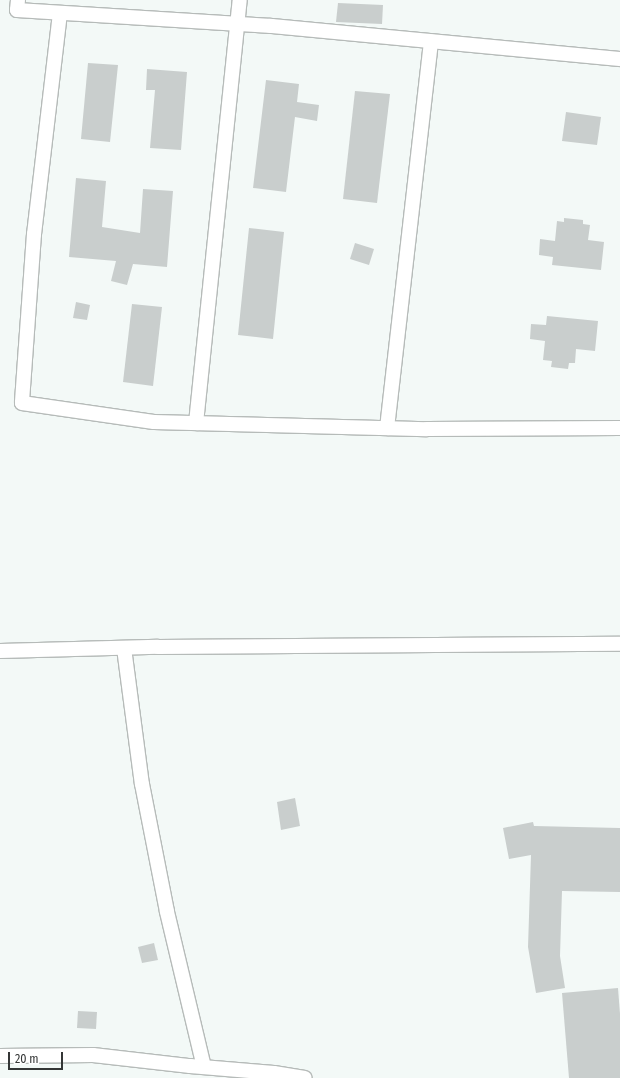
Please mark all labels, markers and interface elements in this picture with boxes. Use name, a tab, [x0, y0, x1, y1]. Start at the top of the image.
scale bar	[10, 1044, 65, 1070]
text: 20 m	[15, 1052, 39, 1066]

